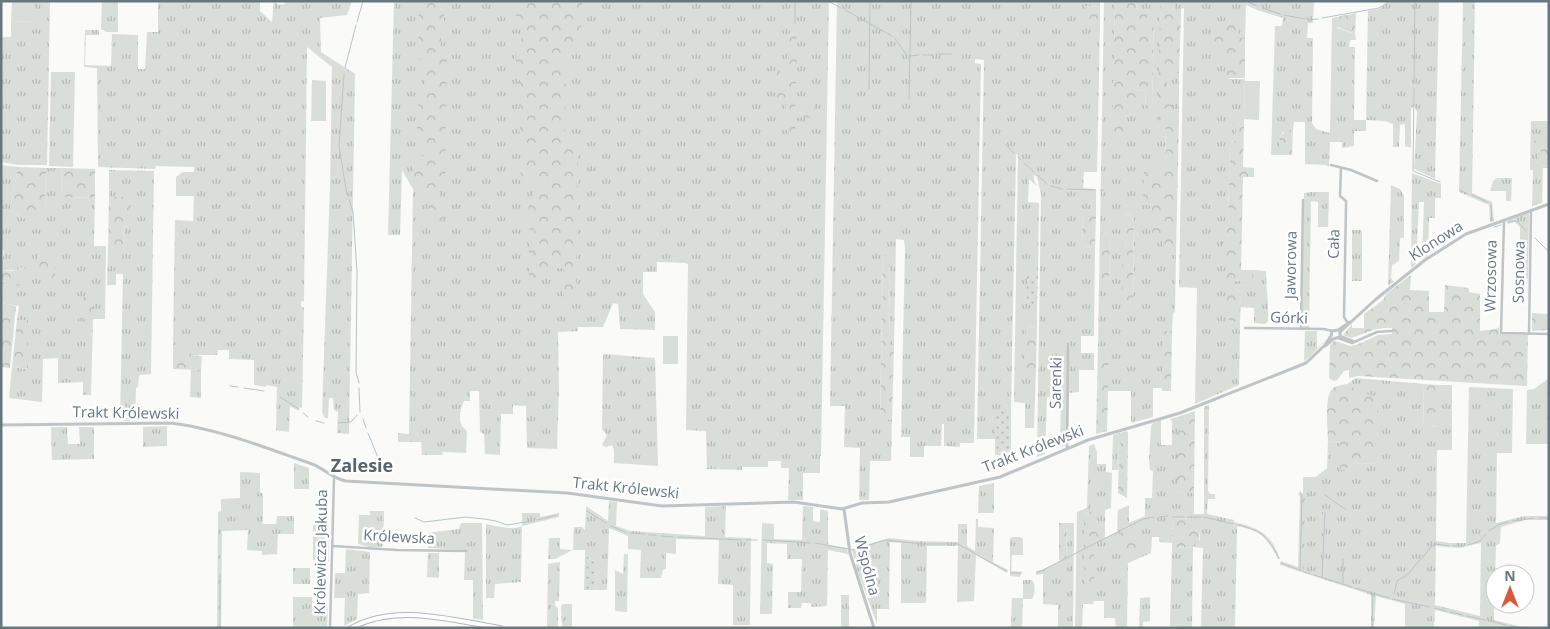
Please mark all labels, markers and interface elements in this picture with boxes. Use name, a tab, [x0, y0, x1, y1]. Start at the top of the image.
street label: Klonowa	[1405, 215, 1466, 265]
street label: Cała	[1322, 229, 1344, 259]
street label: Jaworowa	[1279, 231, 1301, 301]
street label: Wrzosowa	[1479, 240, 1501, 312]
street label: Sosnowa	[1507, 241, 1529, 303]
street label: Górki	[1270, 306, 1308, 328]
street label: Sarenki	[1045, 357, 1065, 409]
street label: Trakt Królewski	[72, 401, 180, 423]
street label: Trakt Królewski	[979, 420, 1086, 477]
district label: Zalesie	[331, 453, 393, 477]
street label: Trakt Królewski	[572, 471, 680, 503]
street label: Królewicza Jakuba	[309, 489, 331, 615]
street label: Królewska	[363, 524, 435, 548]
street label: Wspólna	[850, 534, 885, 598]
north arrow	[1485, 564, 1535, 614]
text: N	[1504, 566, 1516, 585]

